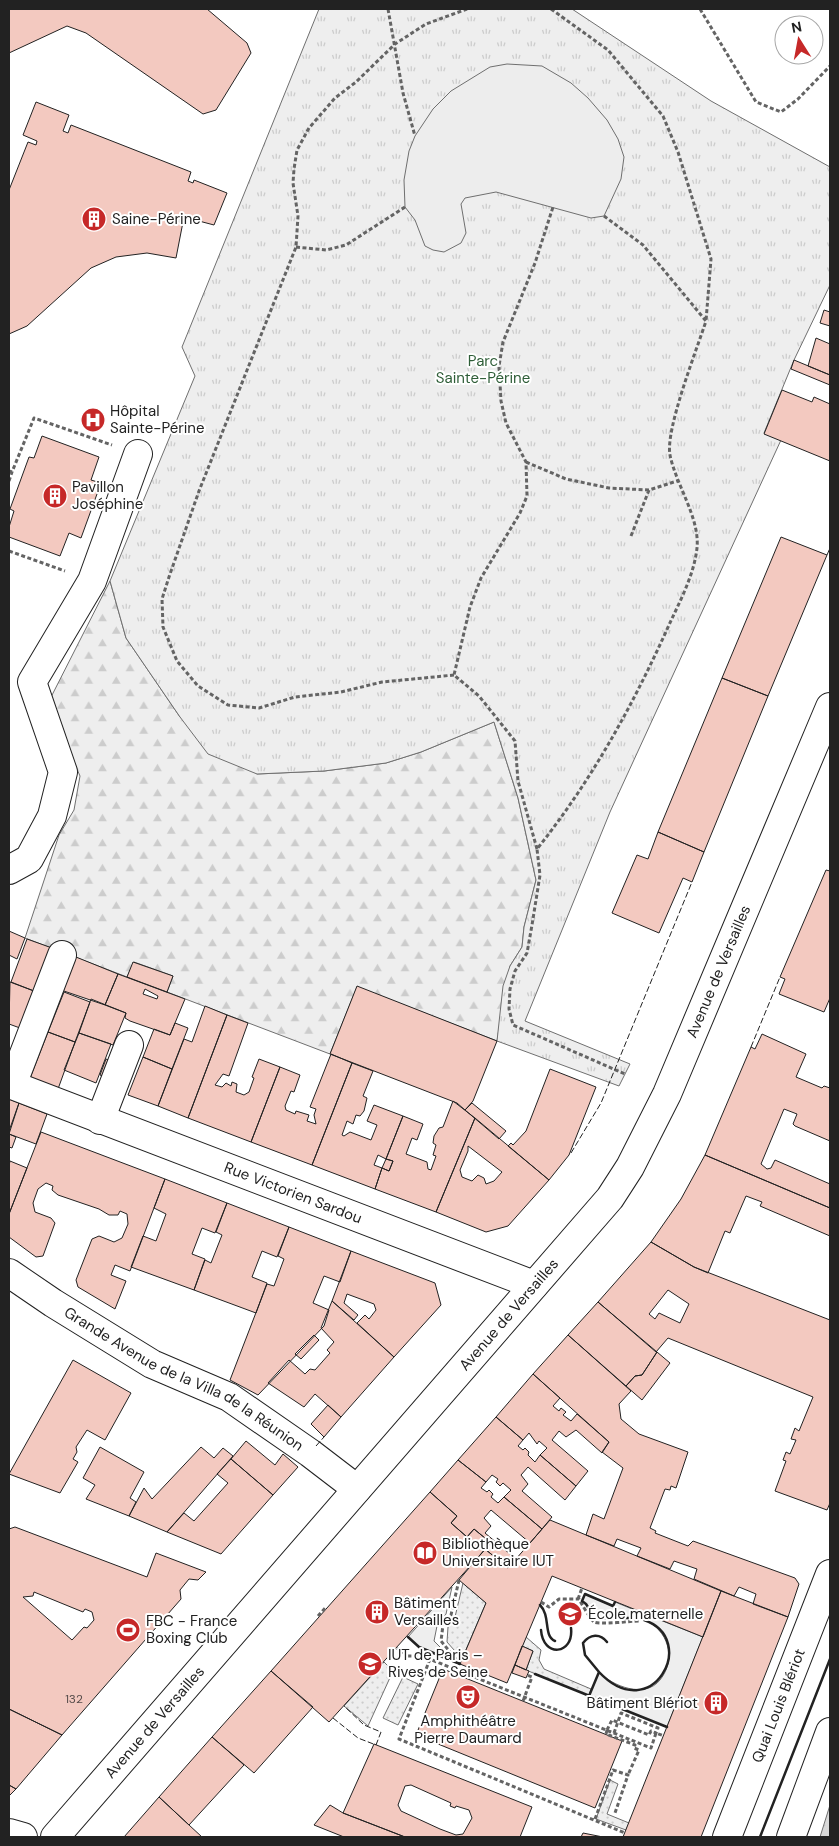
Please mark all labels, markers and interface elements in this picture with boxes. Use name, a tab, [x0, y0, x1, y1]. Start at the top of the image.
north arrow	[774, 15, 824, 65]
text: N	[790, 17, 803, 37]
building icon: Saine-Périne	[81, 206, 107, 232]
place label: Saine-Périne	[112, 209, 201, 229]
park label: Parc Sainte-Périne	[436, 351, 530, 388]
place label: Hôpital Sainte-Périne	[110, 401, 204, 438]
hospital icon: Hôpital Sainte-Périne	[80, 407, 106, 433]
place label: Pavillon Joséphine	[72, 477, 143, 514]
building icon: Pavillon Joséphine	[42, 483, 68, 509]
street label: Avenue de Versailles	[682, 902, 755, 1041]
street label: Rue Victorien Sardou	[221, 1157, 365, 1228]
street label: Avenue de Versailles	[455, 1254, 563, 1375]
street label: Grande Avenue de la Villa de la Réunion	[60, 1302, 307, 1456]
place label: Bibliothèque Universitaire IUT	[442, 1534, 554, 1571]
library icon: Bibliothèque Universitaire IUT	[412, 1540, 438, 1566]
place label: Bâtiment Versailles	[394, 1593, 459, 1630]
building icon: Bâtiment Versailles	[364, 1599, 390, 1625]
school or university icon: École maternelle	[557, 1601, 583, 1627]
place label: École maternelle	[588, 1604, 703, 1624]
place label: FBC - France Boxing Club	[146, 1611, 237, 1648]
sports icon: FBC - France Boxing Club	[115, 1617, 141, 1643]
place label: IUT de Paris – Rives de Seine	[388, 1645, 488, 1682]
street label: Quai Louis Blériot	[747, 1646, 810, 1766]
school or university icon: IUT de Paris – Rives de Seine	[357, 1651, 383, 1677]
street label: Avenue de Versailles	[100, 1662, 209, 1782]
theatre icon: Amphithéâtre Pierre Daumard	[455, 1684, 481, 1710]
building icon: Bâtiment Blériot	[703, 1690, 729, 1716]
house number: 132	[65, 1691, 83, 1707]
place label: Bâtiment Blériot	[587, 1693, 698, 1713]
place label: Amphithéâtre Pierre Daumard	[414, 1711, 522, 1748]

